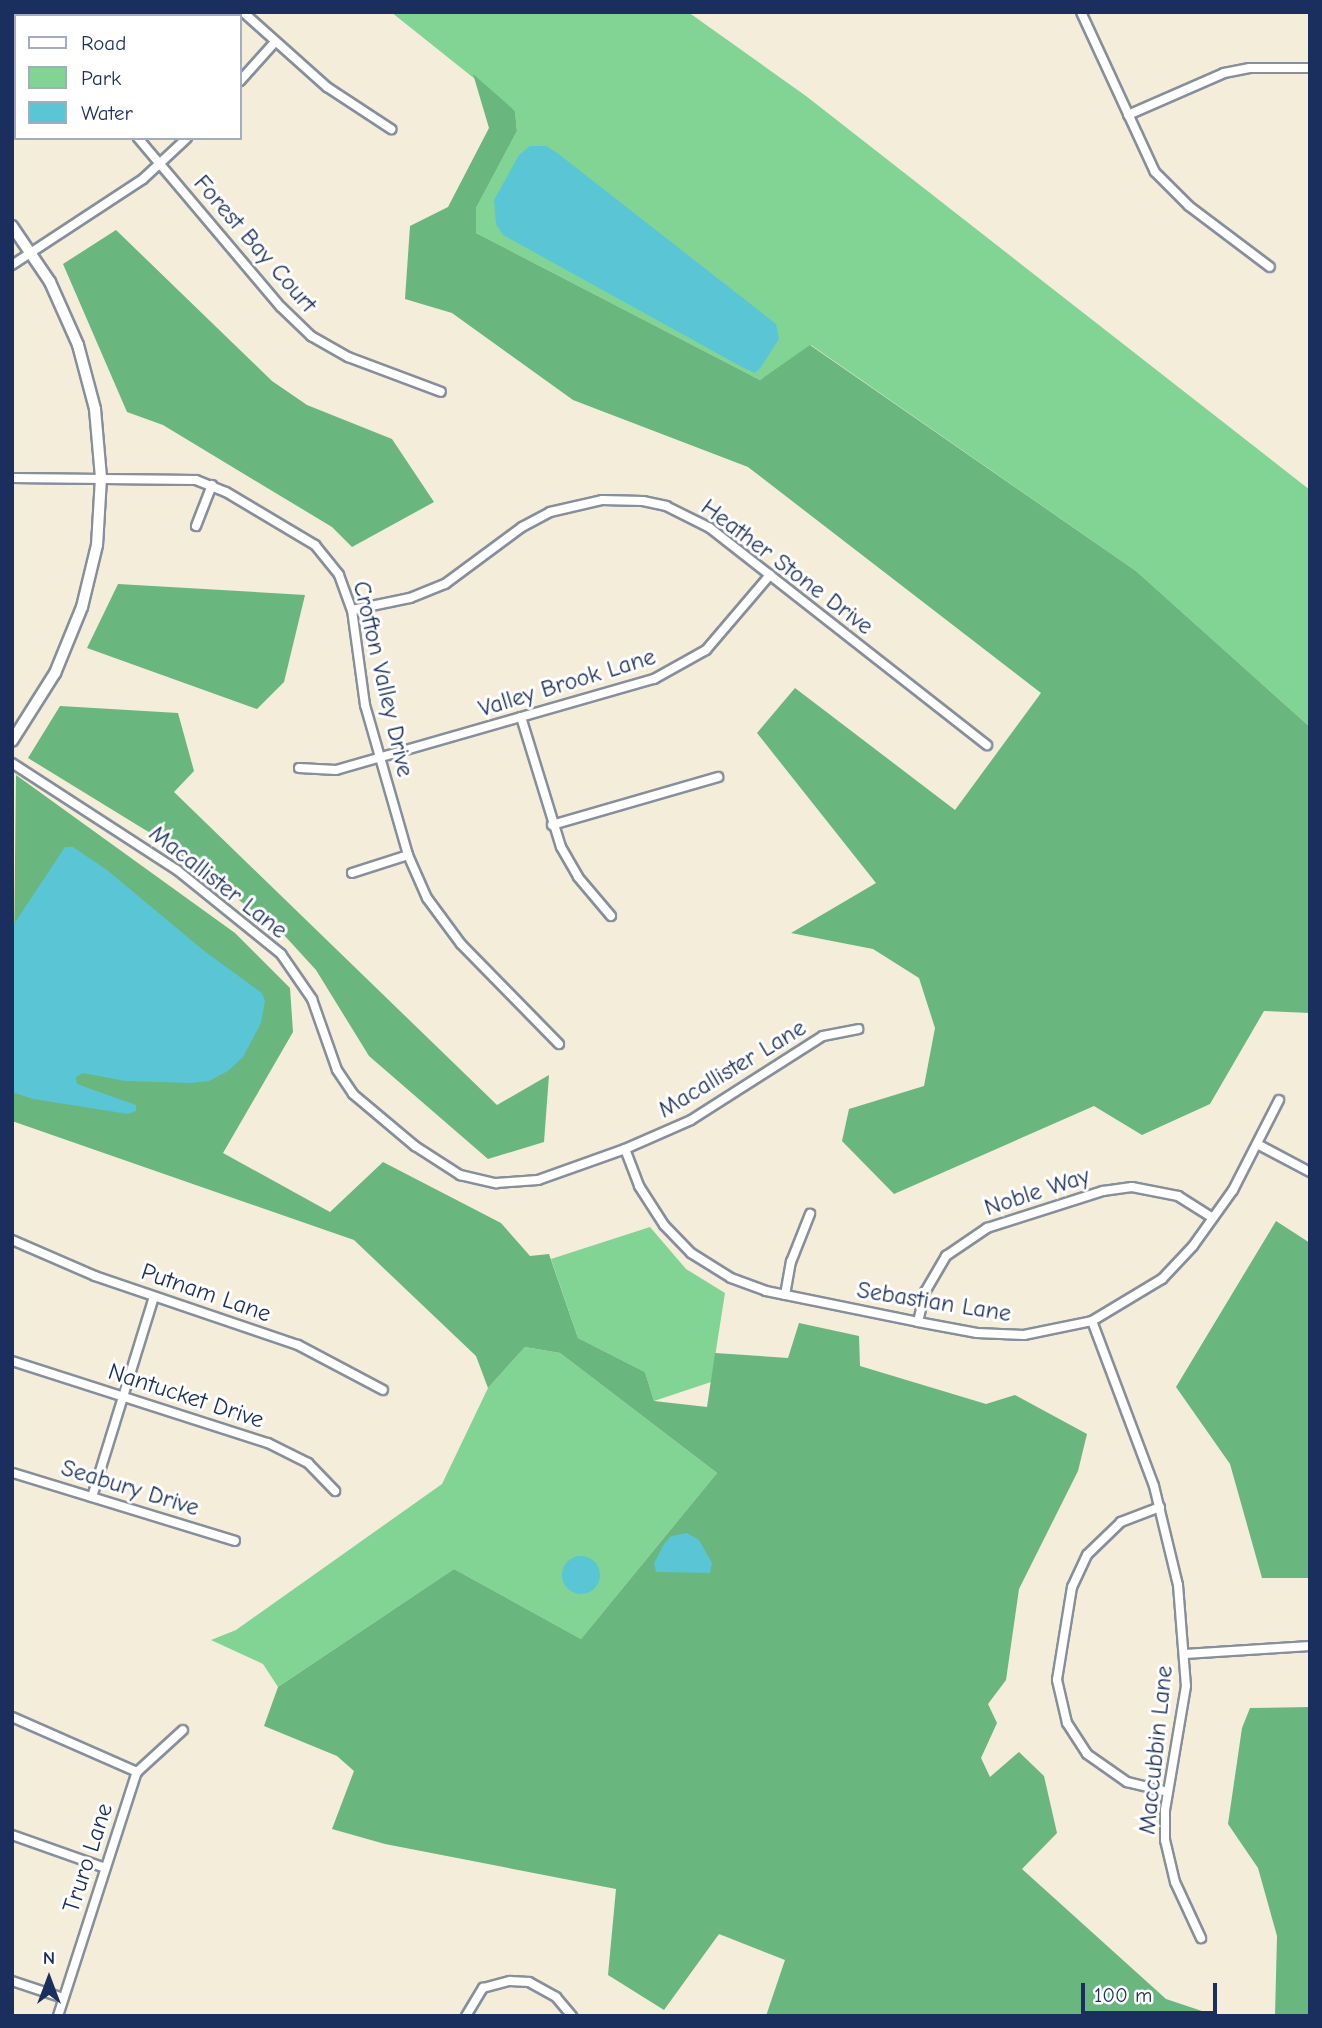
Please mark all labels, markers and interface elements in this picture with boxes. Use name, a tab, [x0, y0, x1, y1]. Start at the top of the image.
legend	[14, 14, 242, 140]
text: Road	[81, 31, 126, 55]
text: Park	[81, 66, 121, 90]
text: Water	[81, 101, 133, 125]
street label: Forest Bay Court	[187, 169, 323, 319]
street label: Heather Stone Drive	[695, 493, 879, 641]
street label: Crofton Valley Drive	[346, 578, 420, 780]
street label: Valley Brook Lane	[475, 642, 659, 724]
street label: Macallister Lane	[143, 819, 293, 945]
street label: Macallister Lane	[653, 1014, 811, 1124]
street label: Noble Way	[981, 1161, 1093, 1223]
street label: Putnam Lane	[137, 1257, 275, 1329]
street label: Sebastian Lane	[855, 1276, 1013, 1328]
street label: Nantucket Drive	[105, 1357, 267, 1435]
street label: Seabury Drive	[58, 1453, 202, 1523]
street label: Maccubbin Lane	[1133, 1664, 1179, 1836]
street label: Truro Lane	[57, 1800, 119, 1916]
north arrow	[14, 1944, 84, 2014]
text: N	[43, 1947, 55, 1969]
scale bar	[1084, 1968, 1220, 2012]
text: 100 m	[1094, 1983, 1152, 2007]

